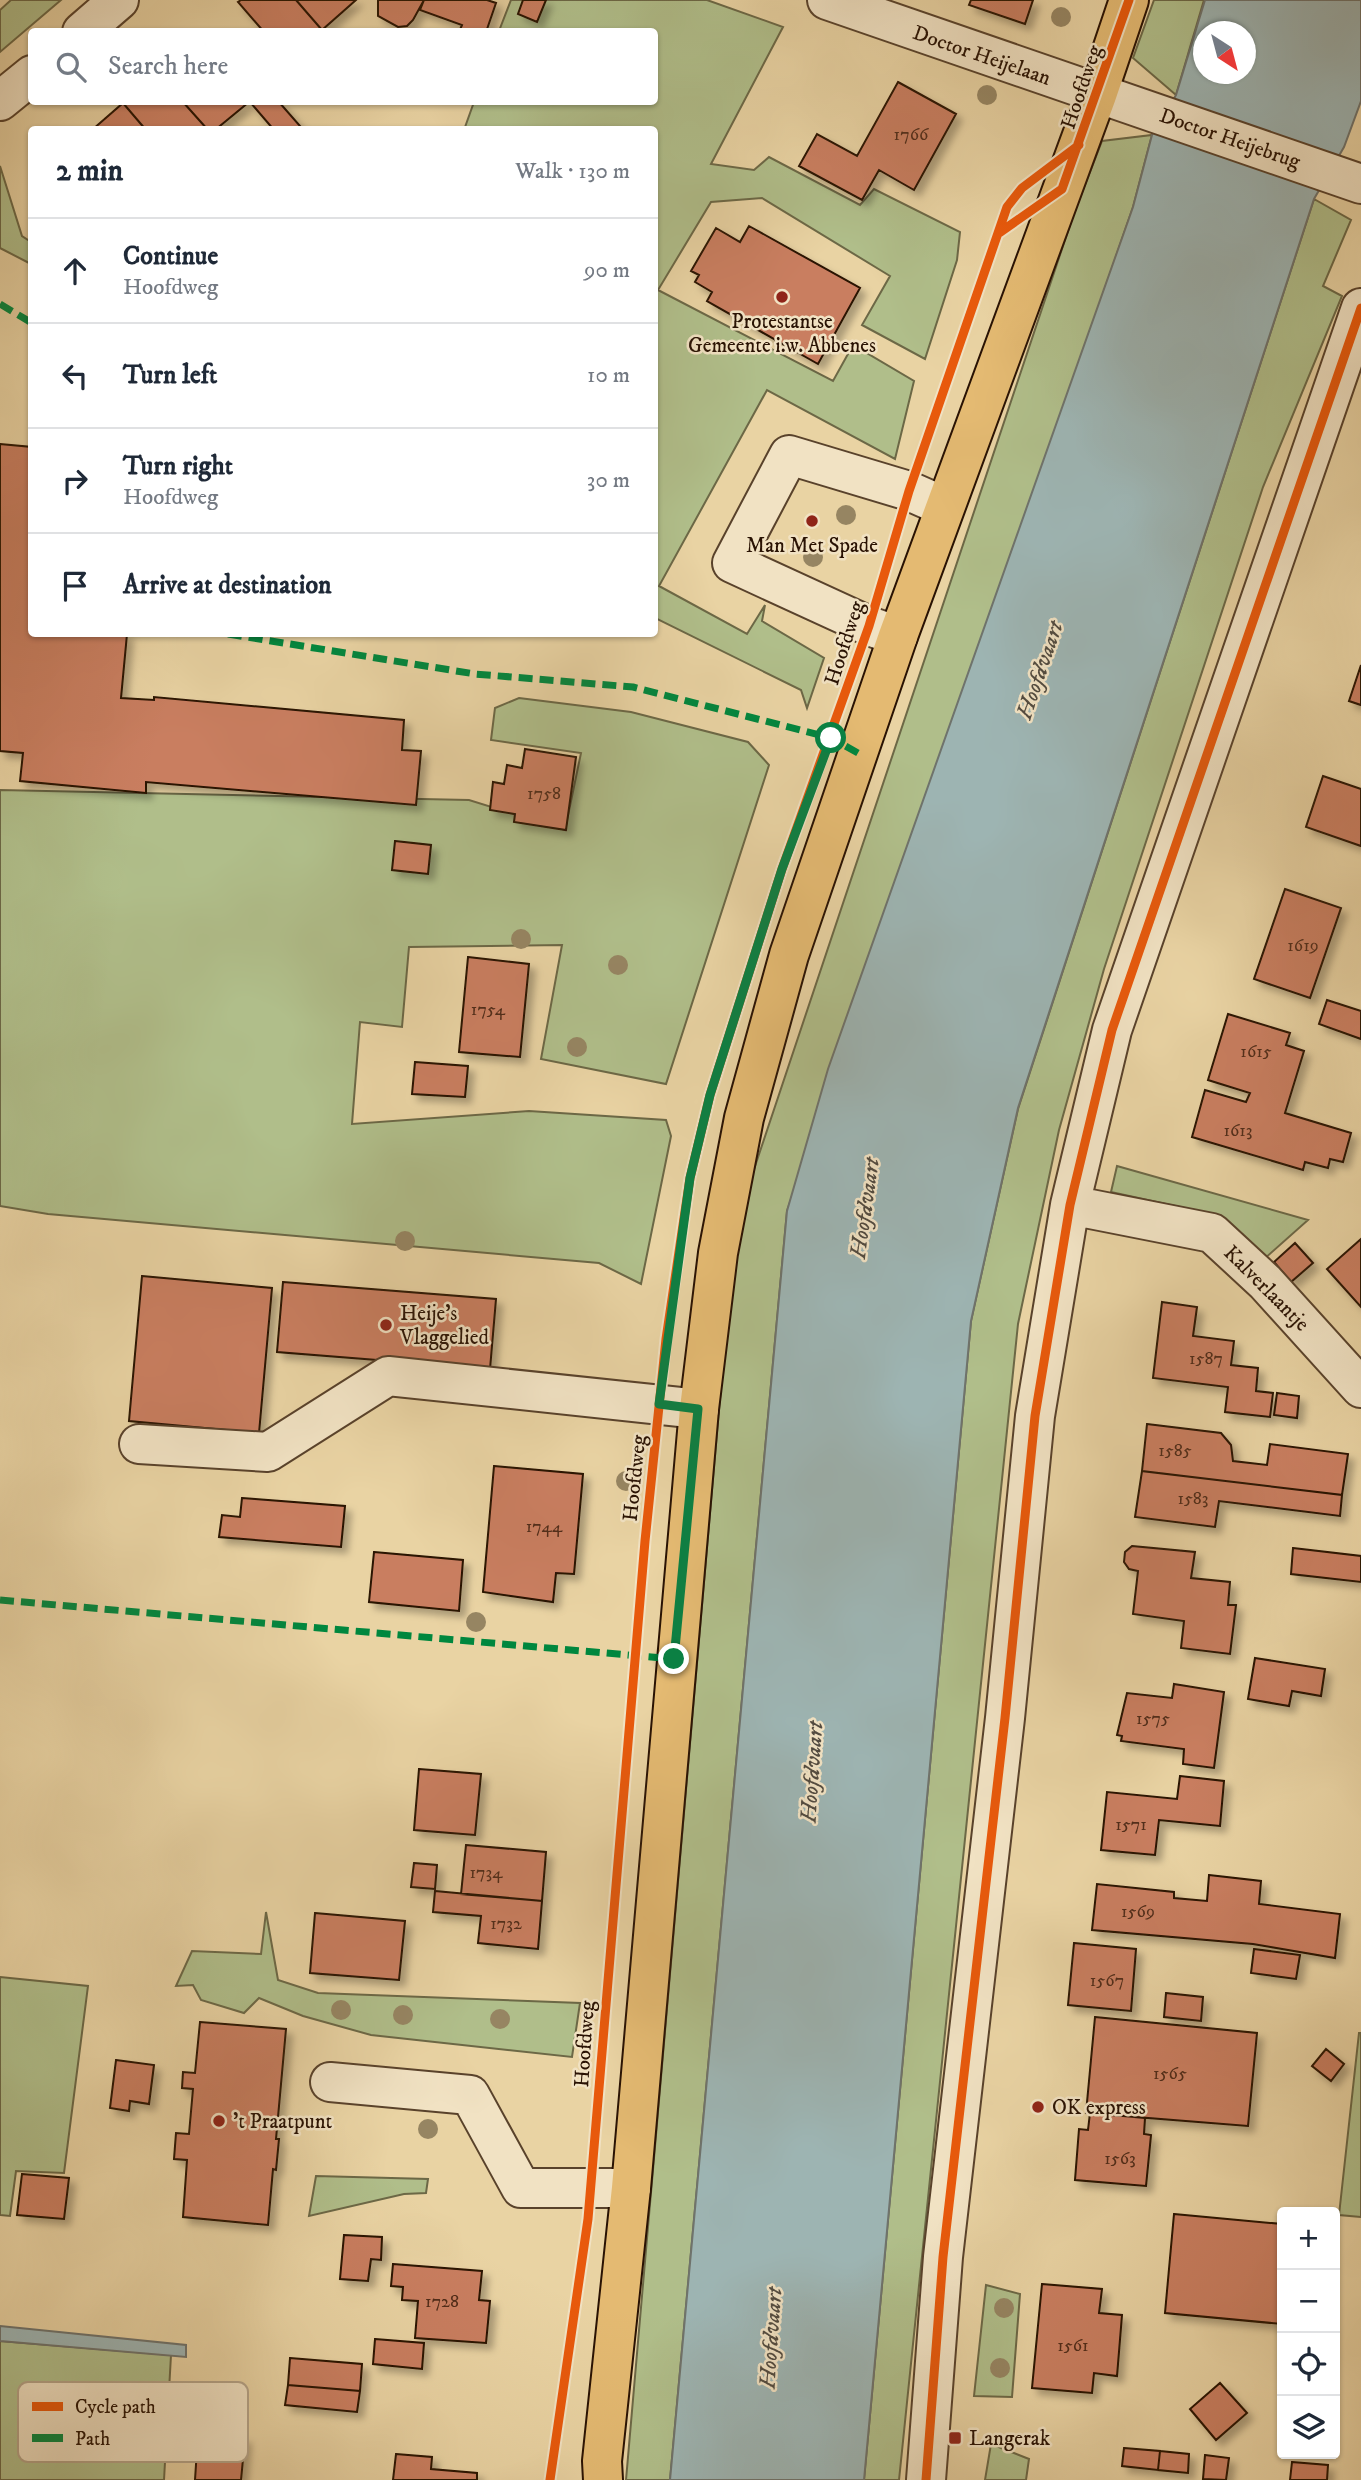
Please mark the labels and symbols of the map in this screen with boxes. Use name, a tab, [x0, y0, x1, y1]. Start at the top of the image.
street label: Doctor Heijelaan	[909, 20, 1054, 92]
north arrow	[1193, 21, 1256, 84]
street label: Hoofdweg	[1055, 41, 1109, 133]
street label: Doctor Heijebrug	[1156, 103, 1304, 175]
house number: 1766	[894, 124, 929, 146]
marker: Protestantse Gemeente i.w. Abbenes	[774, 289, 790, 305]
place label: Protestantse Gemeente i.w. Abbenes	[688, 309, 876, 359]
marker: Man Met Spade	[804, 513, 820, 529]
place label: Man Met Spade	[746, 533, 878, 559]
street label: Hoofdweg	[819, 597, 871, 689]
water label: Hoofdvaart	[1010, 616, 1071, 724]
route start	[815, 722, 846, 753]
house number: 1758	[527, 783, 561, 805]
house number: 1619	[1287, 935, 1319, 957]
house number: 1754	[471, 999, 506, 1021]
house number: 1615	[1240, 1041, 1272, 1063]
house number: 1613	[1223, 1120, 1253, 1142]
water label: Hoofdvaart	[844, 1154, 887, 1262]
street label: Kalverlaantje	[1218, 1240, 1315, 1337]
place label: Heije's Vlaggelied	[399, 1301, 489, 1351]
marker: Heije's Vlaggelied	[378, 1317, 394, 1333]
house number: 1587	[1189, 1348, 1223, 1370]
street label: Hoofdweg	[618, 1433, 653, 1523]
house number: 1585	[1158, 1440, 1192, 1462]
house number: 1583	[1177, 1488, 1209, 1510]
house number: 1744	[526, 1516, 563, 1538]
route end	[658, 1643, 689, 1674]
house number: 1575	[1136, 1708, 1170, 1730]
water label: Hoofdvaart	[794, 1718, 831, 1825]
house number: 1571	[1115, 1814, 1147, 1836]
house number: 1734	[469, 1862, 503, 1884]
house number: 1569	[1121, 1901, 1155, 1923]
house number: 1732	[490, 1913, 522, 1935]
house number: 1567	[1090, 1970, 1124, 1992]
street label: Hoofdweg	[569, 1999, 601, 2088]
house number: 1565	[1153, 2063, 1187, 2085]
place label: OK express	[1052, 2095, 1146, 2121]
marker: OK express	[1030, 2099, 1046, 2115]
place label: 't Praatpunt	[233, 2109, 333, 2135]
marker: 't Praatpunt	[211, 2113, 227, 2129]
house number: 1563	[1104, 2148, 1136, 2170]
water label: Hoofdvaart	[753, 2284, 790, 2391]
house number: 1728	[425, 2291, 459, 2313]
house number: 1561	[1057, 2335, 1089, 2357]
legend	[18, 2382, 248, 2462]
text: Cycle path	[75, 2396, 156, 2419]
place label: Langerak	[969, 2426, 1051, 2452]
text: Path	[75, 2428, 110, 2451]
marker: Langerak	[947, 2430, 963, 2446]

